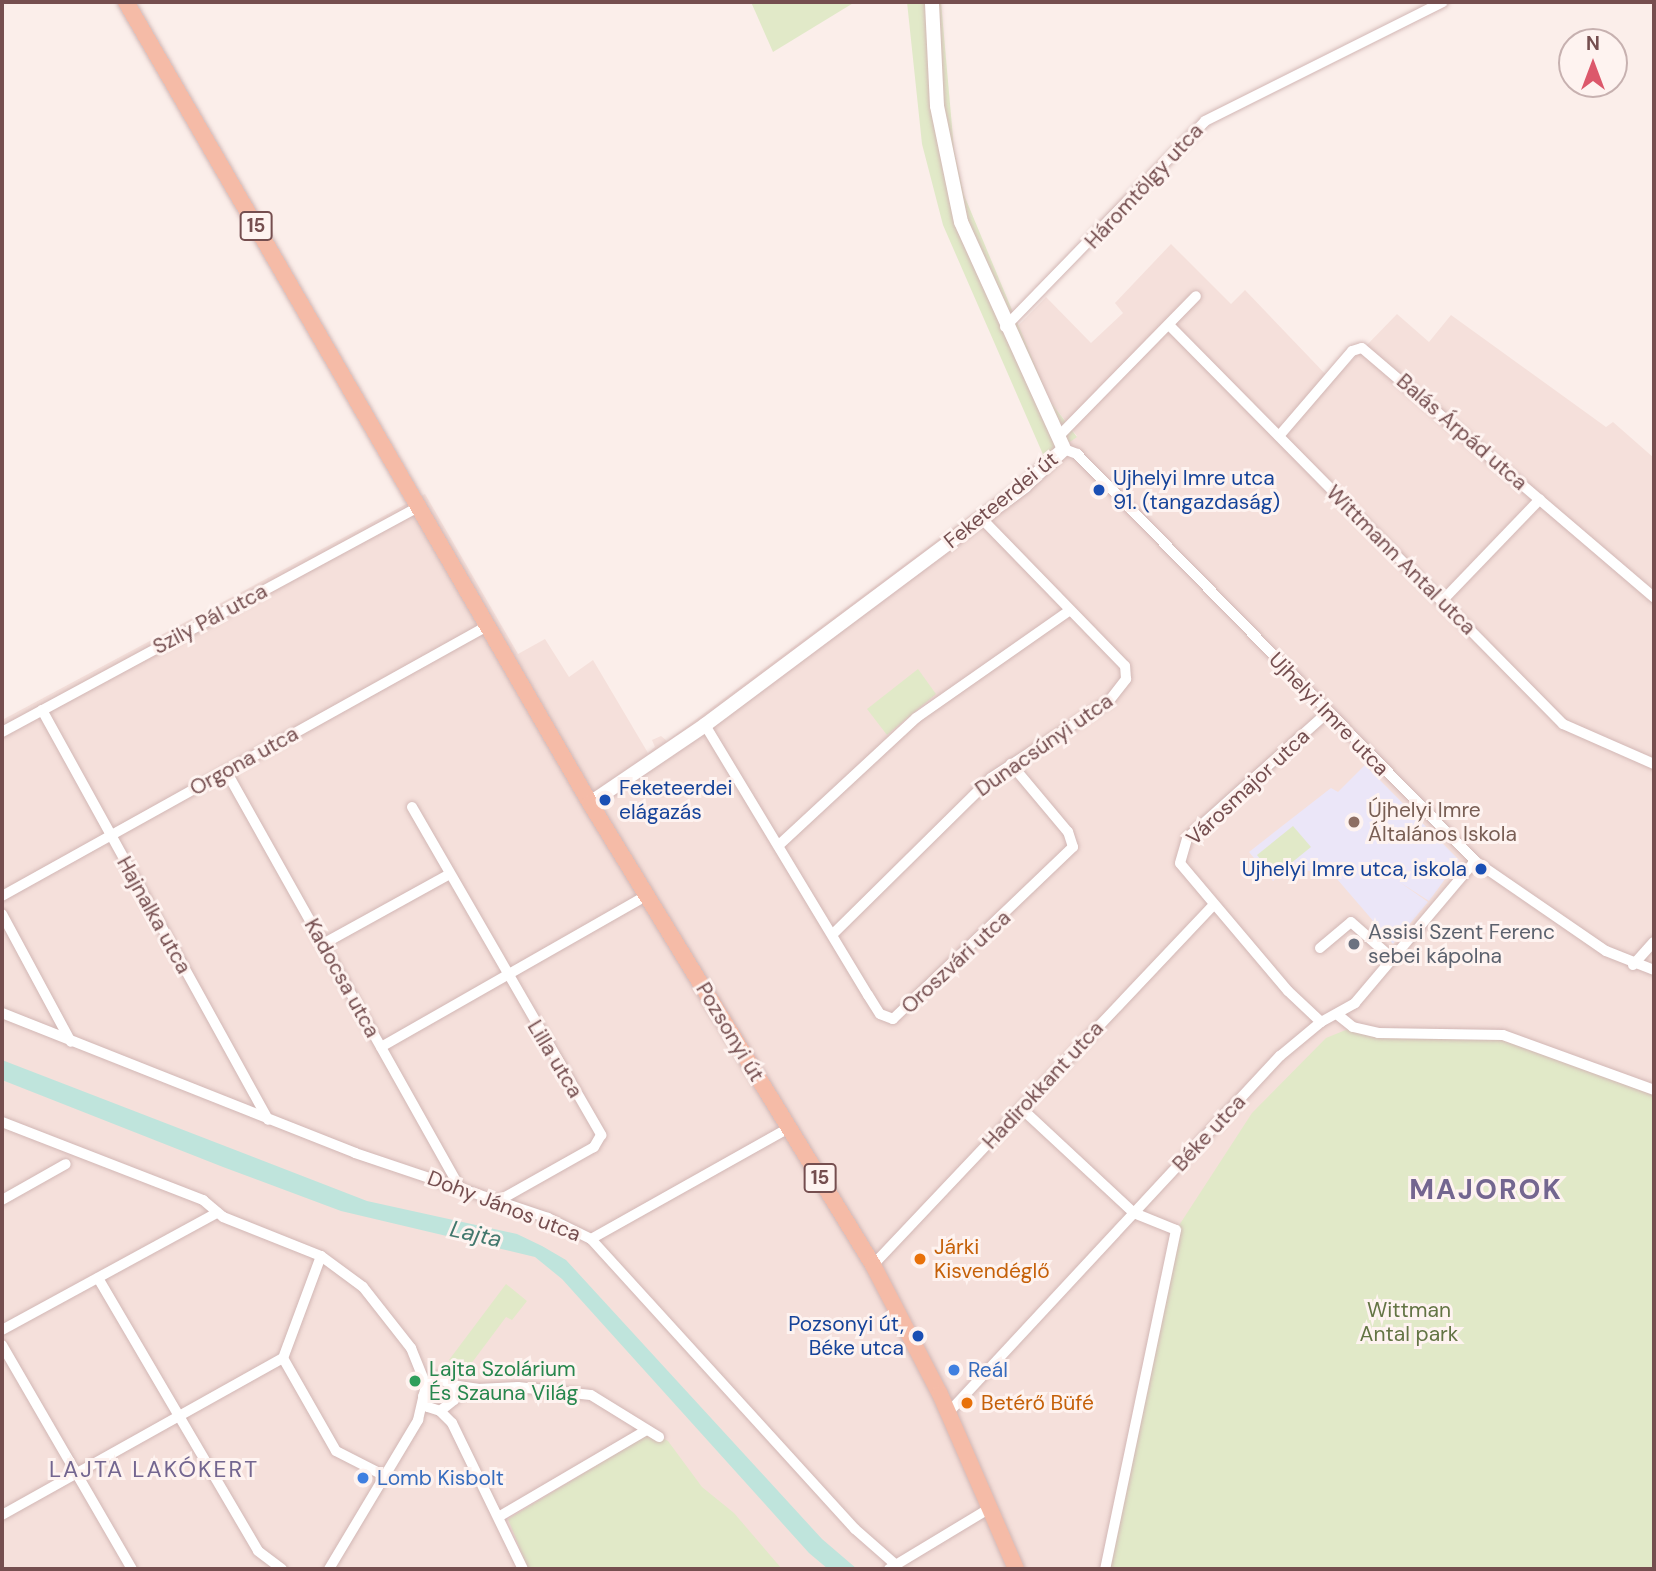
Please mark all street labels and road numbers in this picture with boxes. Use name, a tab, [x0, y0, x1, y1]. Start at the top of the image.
street label: Háromtölgy utca	[1080, 118, 1208, 254]
road number: 15	[238, 210, 274, 242]
street label: Balás Árpád utca	[1392, 368, 1532, 496]
street label: Feketeerdei út	[939, 446, 1063, 554]
street label: Wittmann Antal utca	[1321, 480, 1481, 640]
street label: Szily Pál utca	[149, 578, 271, 660]
street label: Ujhelyi Imre utca	[1264, 647, 1394, 781]
street label: Dunacsúnyi utca	[970, 688, 1118, 802]
street label: Orgona utca	[185, 721, 303, 801]
street label: Városmajor utca	[1181, 724, 1315, 850]
street label: Hajnalka utca	[111, 852, 197, 978]
street label: Oroszvári utca	[896, 905, 1016, 1019]
street label: Kadocsa utca	[299, 914, 385, 1042]
street label: Pozsonyi út	[691, 978, 769, 1086]
street label: Lilla utca	[522, 1016, 588, 1102]
street label: Hadirokkant utca	[977, 1016, 1109, 1154]
street label: Béke utca	[1167, 1090, 1251, 1176]
road number: 15	[802, 1162, 838, 1194]
street label: Dohy János utca	[424, 1165, 584, 1247]

